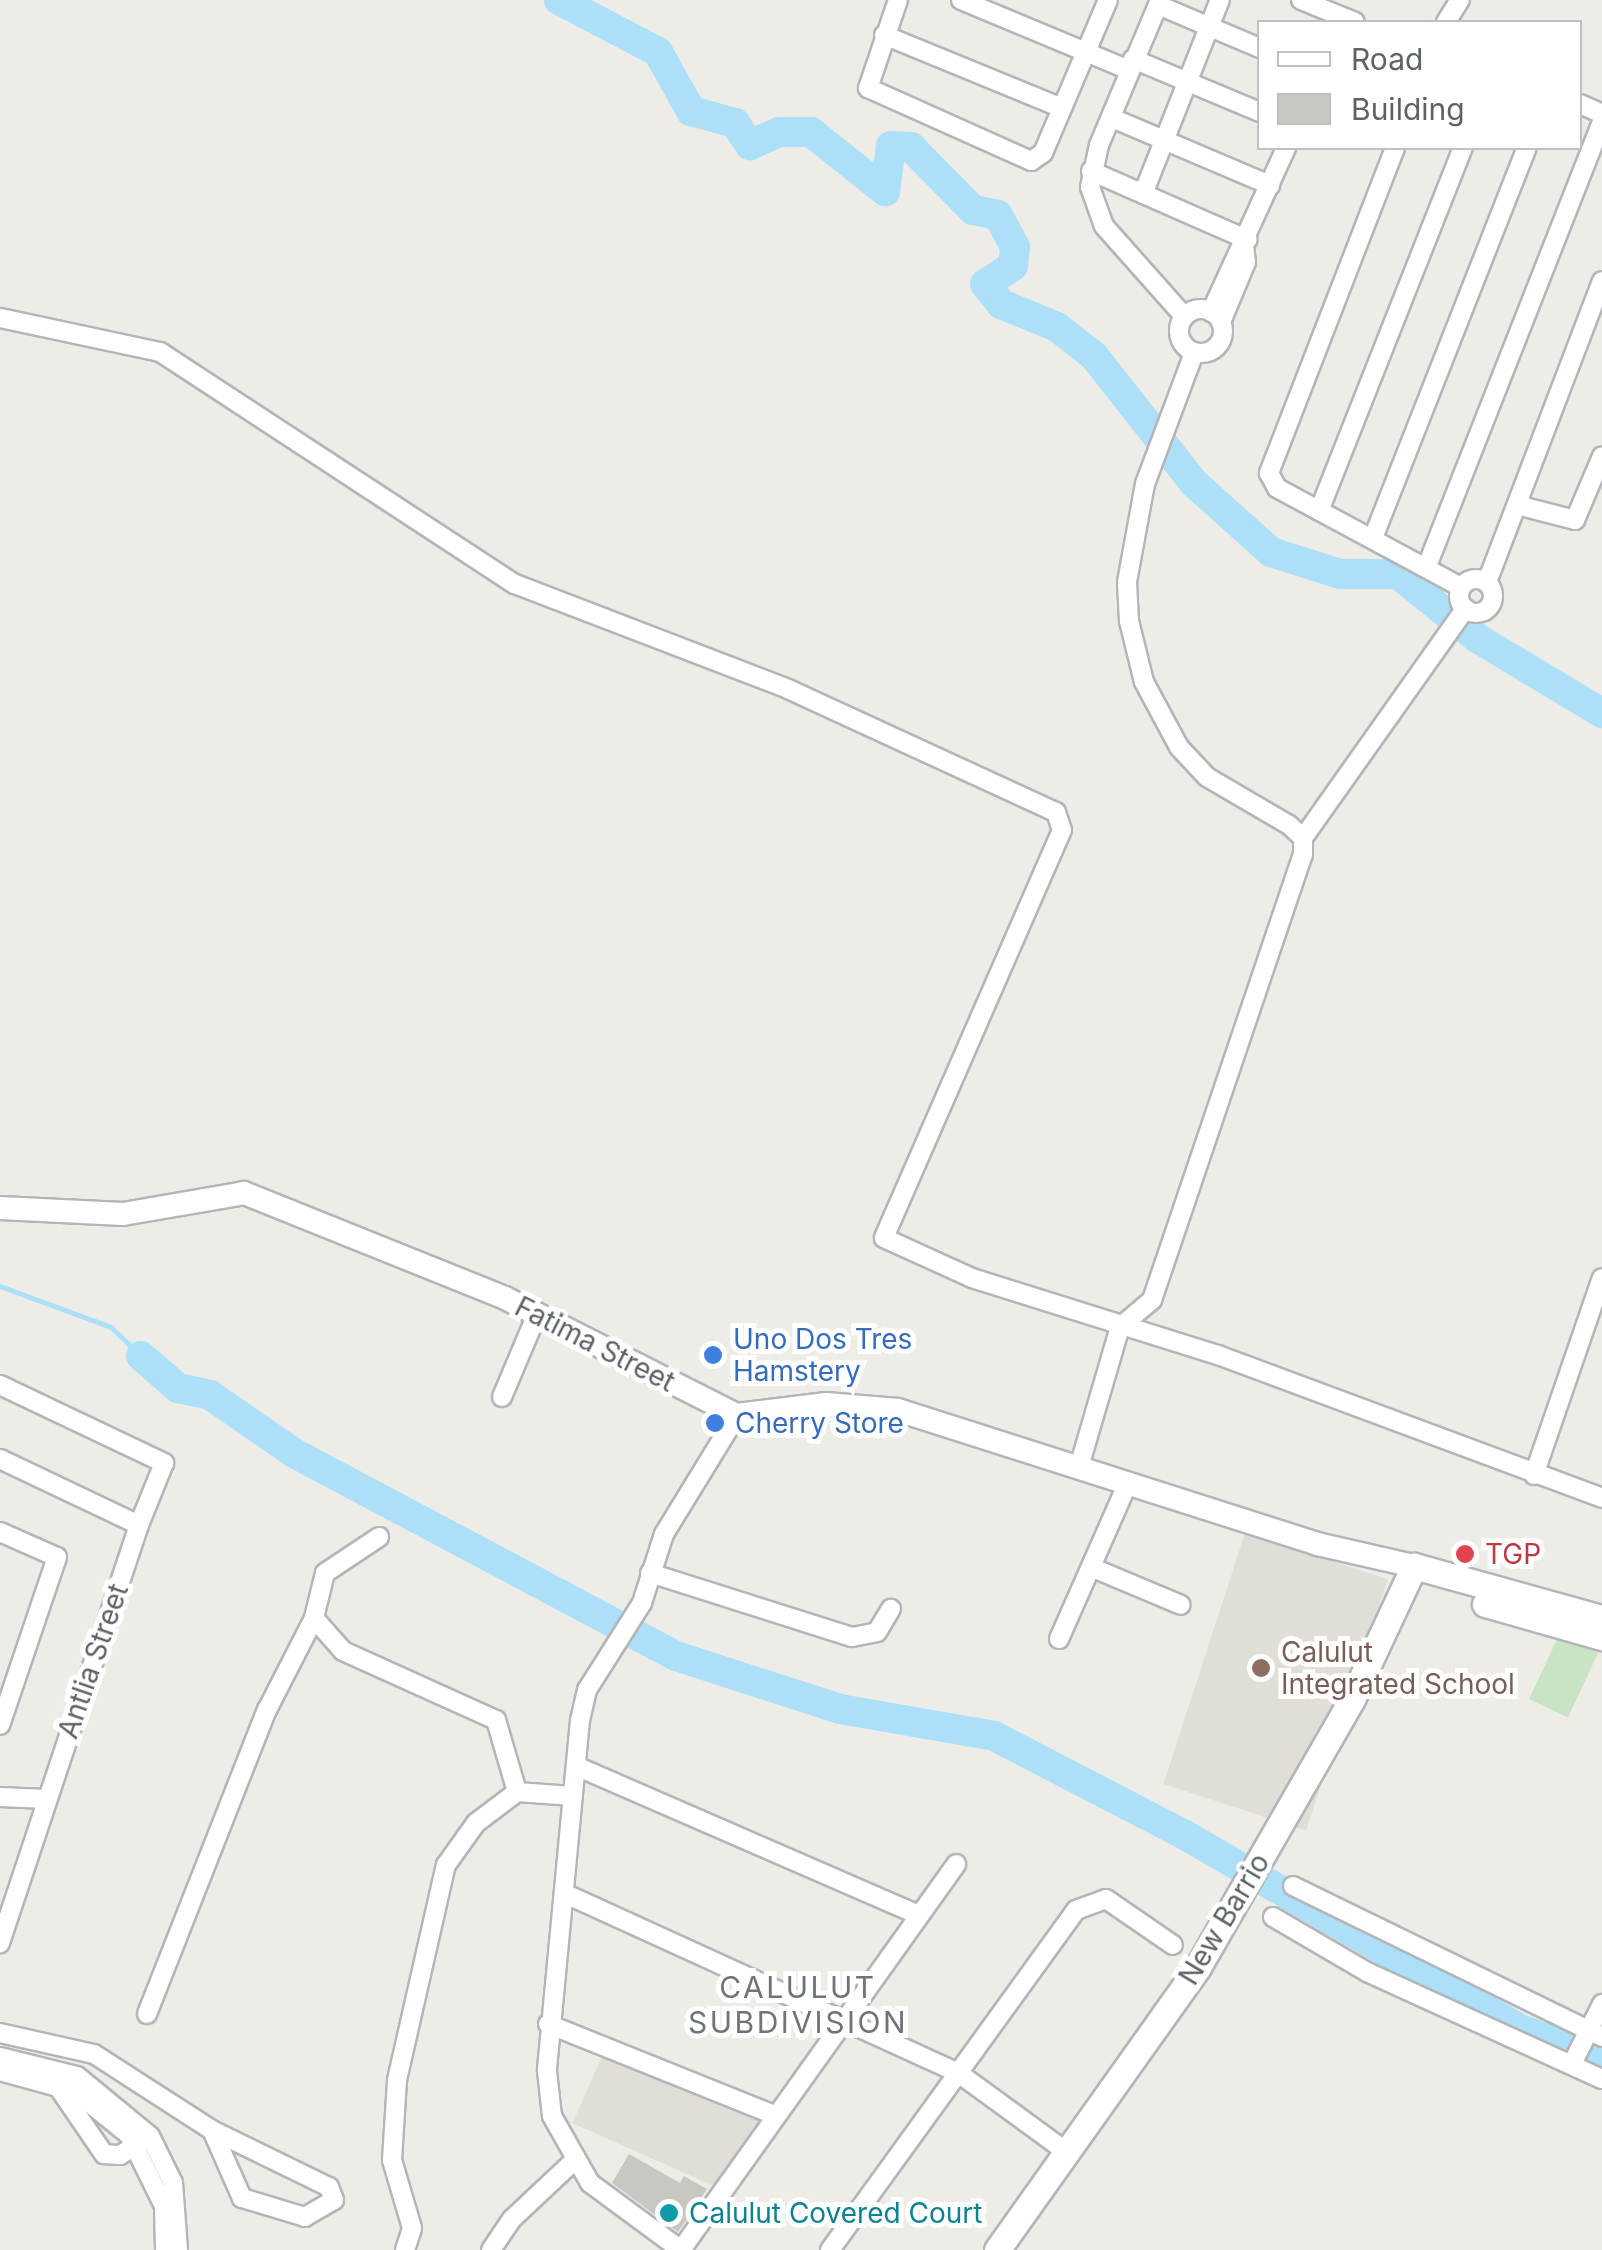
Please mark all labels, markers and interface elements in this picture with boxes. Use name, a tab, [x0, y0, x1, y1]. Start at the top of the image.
legend	[1257, 20, 1582, 150]
text: Road	[1351, 41, 1423, 77]
text: Building	[1351, 91, 1465, 127]
street label: Fatima Street	[510, 1289, 680, 1399]
place label: Uno Dos Tres Hamstery	[733, 1322, 912, 1388]
marker: Uno Dos Tres Hamstery	[702, 1344, 724, 1366]
place label: Cherry Store	[735, 1406, 904, 1440]
marker: Cherry Store	[704, 1412, 726, 1434]
place label: TGP	[1485, 1537, 1541, 1571]
marker: TGP	[1454, 1543, 1476, 1565]
street label: Antlia Street	[51, 1579, 135, 1743]
place label: Calulut Integrated School	[1281, 1635, 1515, 1701]
marker: Calulut Integrated School	[1250, 1657, 1272, 1679]
street label: New Barrio	[1172, 1847, 1276, 1991]
district label: CALULUT SUBDIVISION	[688, 1969, 908, 2040]
place label: Calulut Covered Court	[689, 2196, 982, 2230]
marker: Calulut Covered Court	[658, 2202, 680, 2224]

